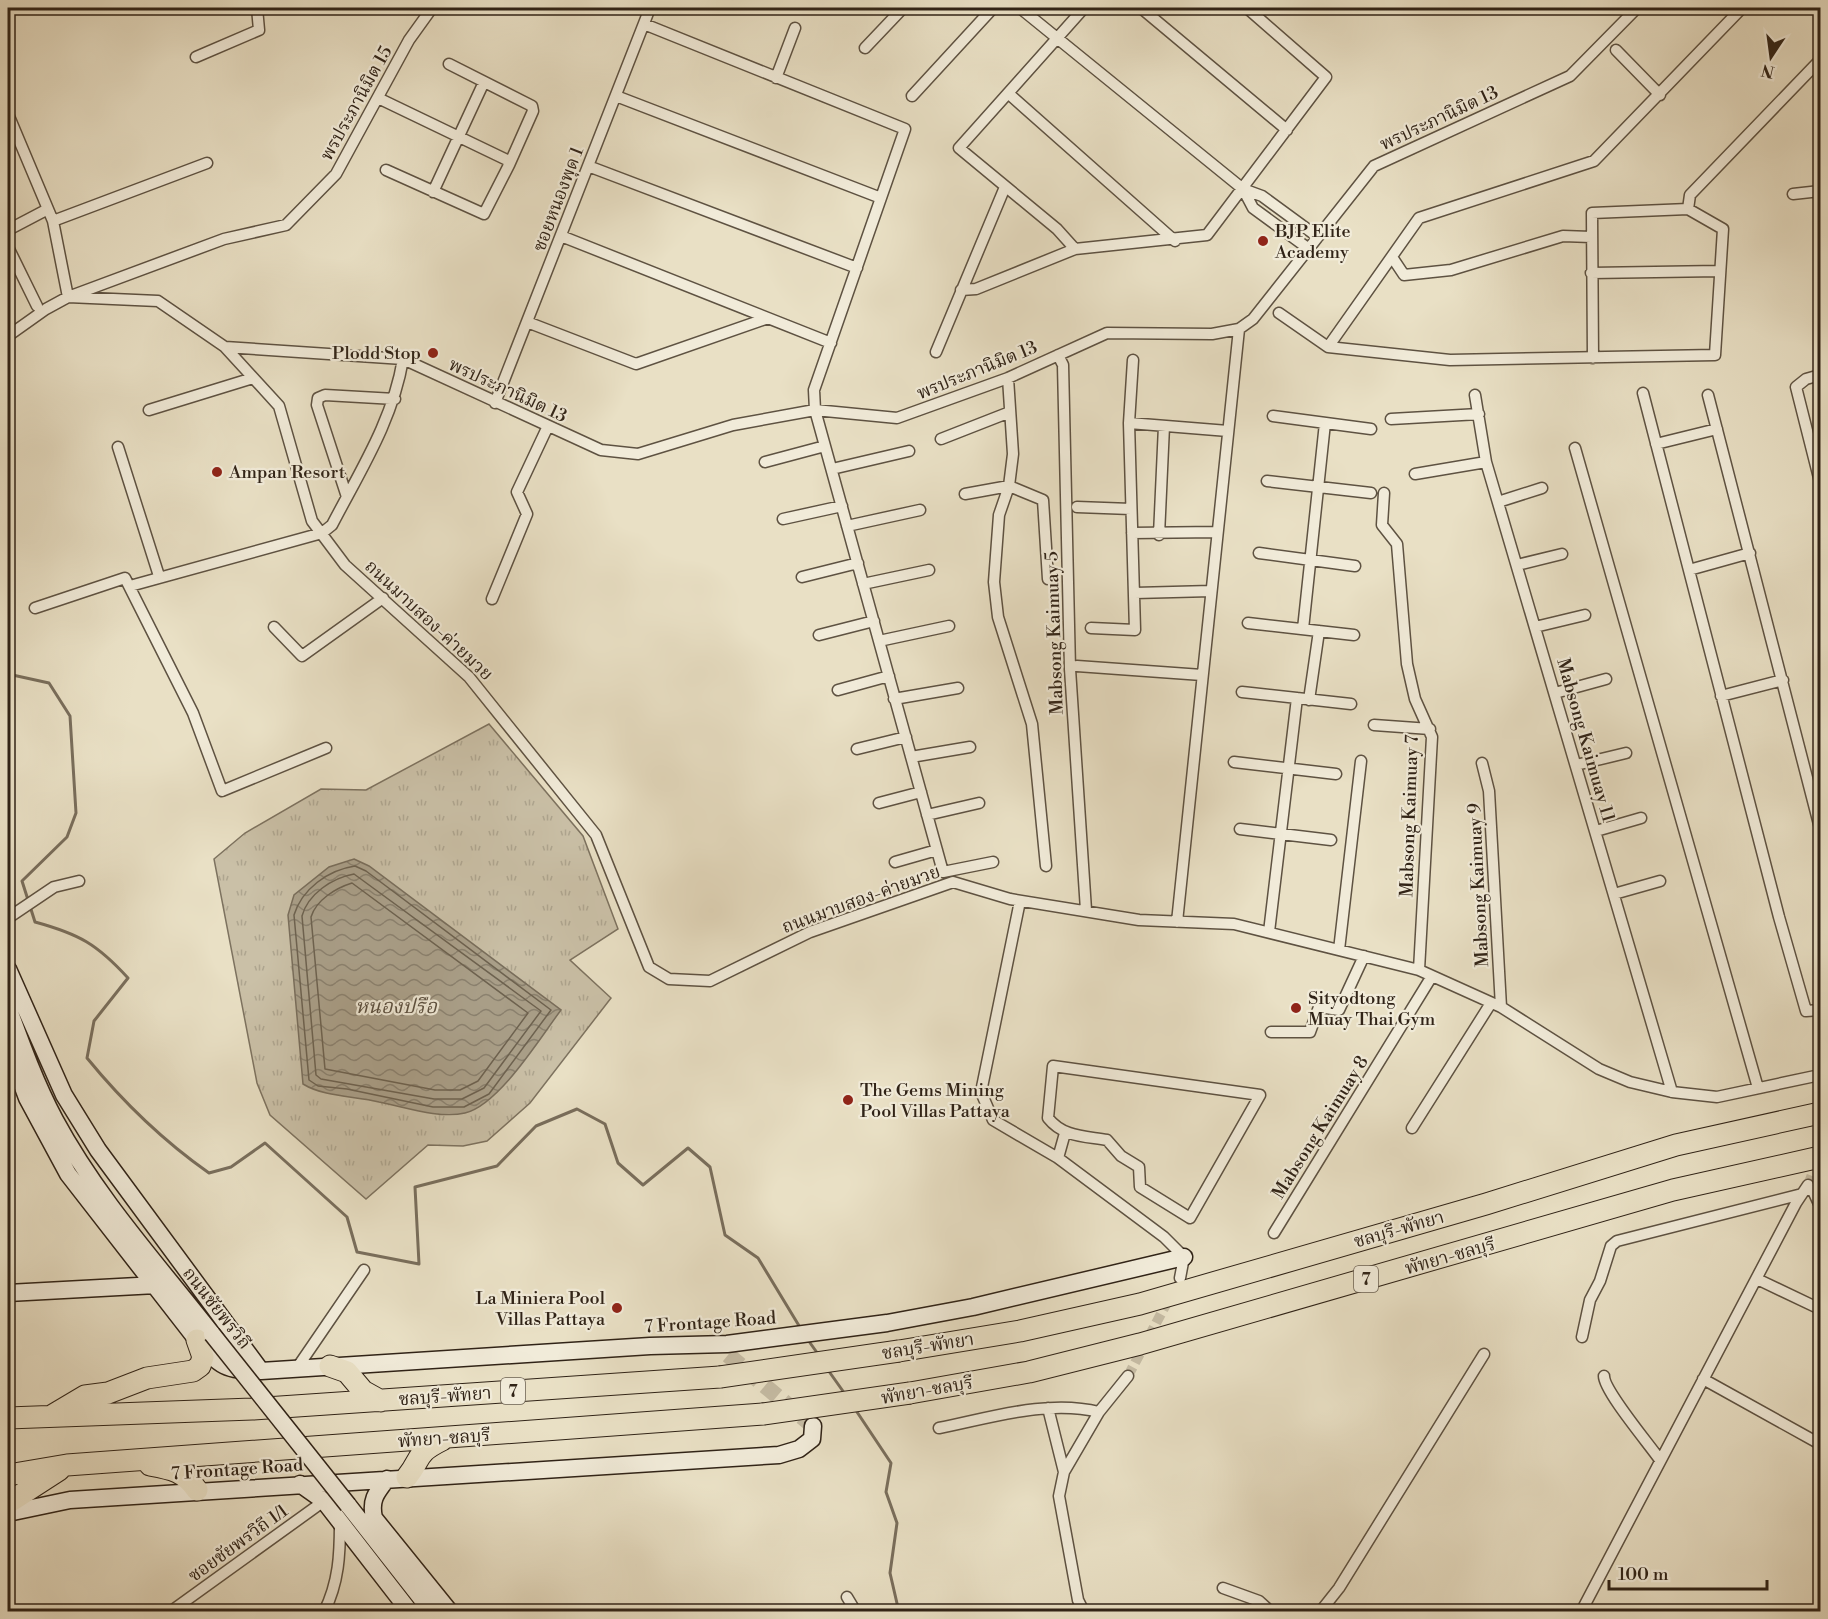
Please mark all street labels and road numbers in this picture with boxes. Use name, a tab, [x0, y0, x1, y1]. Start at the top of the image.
street label: พรประภานิมิต 15	[315, 42, 398, 165]
street label: พรประภานิมิต 13	[1376, 81, 1502, 156]
street label: ซอยหนองพุด 1	[528, 143, 589, 255]
street label: พรประภานิมิต 13	[914, 336, 1041, 405]
street label: พรประภานิมิต 13	[445, 353, 571, 428]
street label: Mabsong Kaimuay 5	[1040, 551, 1069, 715]
street label: ถนนมาบสอง-ค่ายมวย	[360, 555, 498, 686]
street label: Mabsong Kaimuay 11	[1551, 656, 1620, 825]
street label: Mabsong Kaimuay 7	[1395, 734, 1424, 898]
street label: Mabsong Kaimuay 9	[1463, 802, 1494, 968]
street label: ถนนมาบสอง-ค่ายมวย	[779, 860, 944, 939]
street label: Mabsong Kaimuay 8	[1267, 1051, 1374, 1203]
street label: ชลบุรี-พัทยา	[1351, 1206, 1447, 1253]
street label: พัทยา-ชลบุรี	[1402, 1233, 1498, 1280]
street label: ถนนชัยพรวิถี	[177, 1263, 256, 1354]
road number: 7	[1354, 1266, 1378, 1292]
street label: 7 Frontage Road	[643, 1306, 778, 1339]
street label: ชลบุรี-พัทยา	[880, 1328, 976, 1365]
street label: พัทยา-ชลบุรี	[879, 1371, 975, 1410]
road number: 7	[501, 1378, 525, 1404]
street label: ชลบุรี-พัทยา	[398, 1382, 492, 1411]
street label: พัทยา-ชลบุรี	[397, 1424, 491, 1453]
street label: 7 Frontage Road	[170, 1453, 305, 1486]
street label: ซอยชัยพรวิถี 1/1	[184, 1499, 293, 1587]

